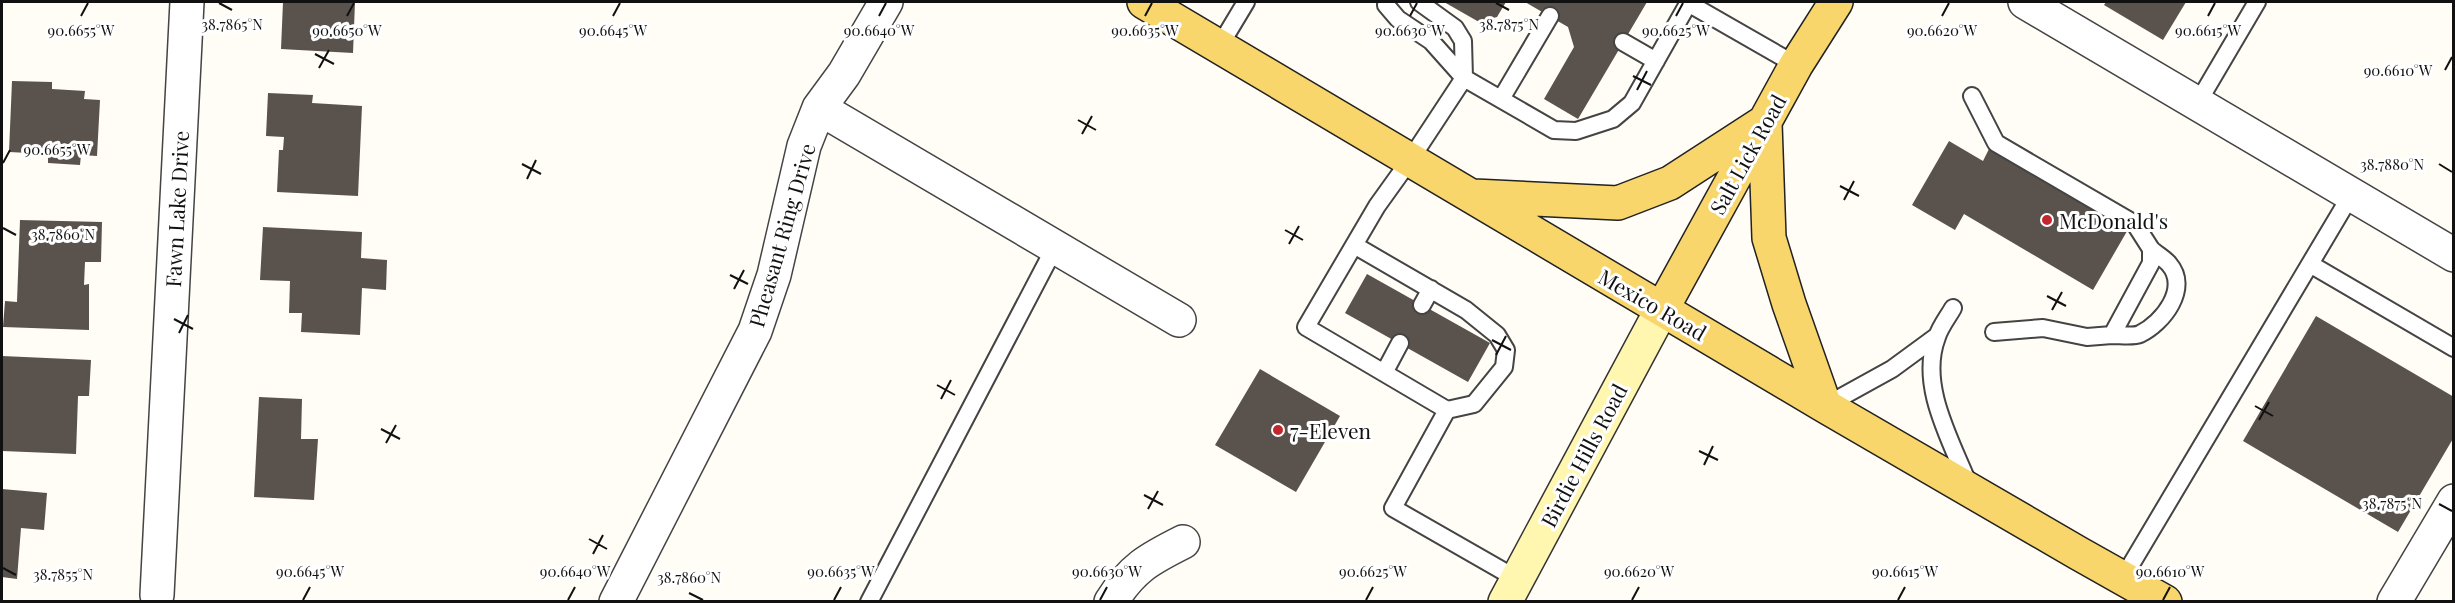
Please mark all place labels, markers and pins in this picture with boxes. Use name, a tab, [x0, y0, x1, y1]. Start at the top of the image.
place label: McDonald's	[2059, 206, 2168, 234]
marker: McDonald's	[2040, 213, 2054, 227]
place label: 7-Eleven	[1290, 416, 1372, 444]
marker: 7-Eleven	[1271, 423, 1285, 437]

